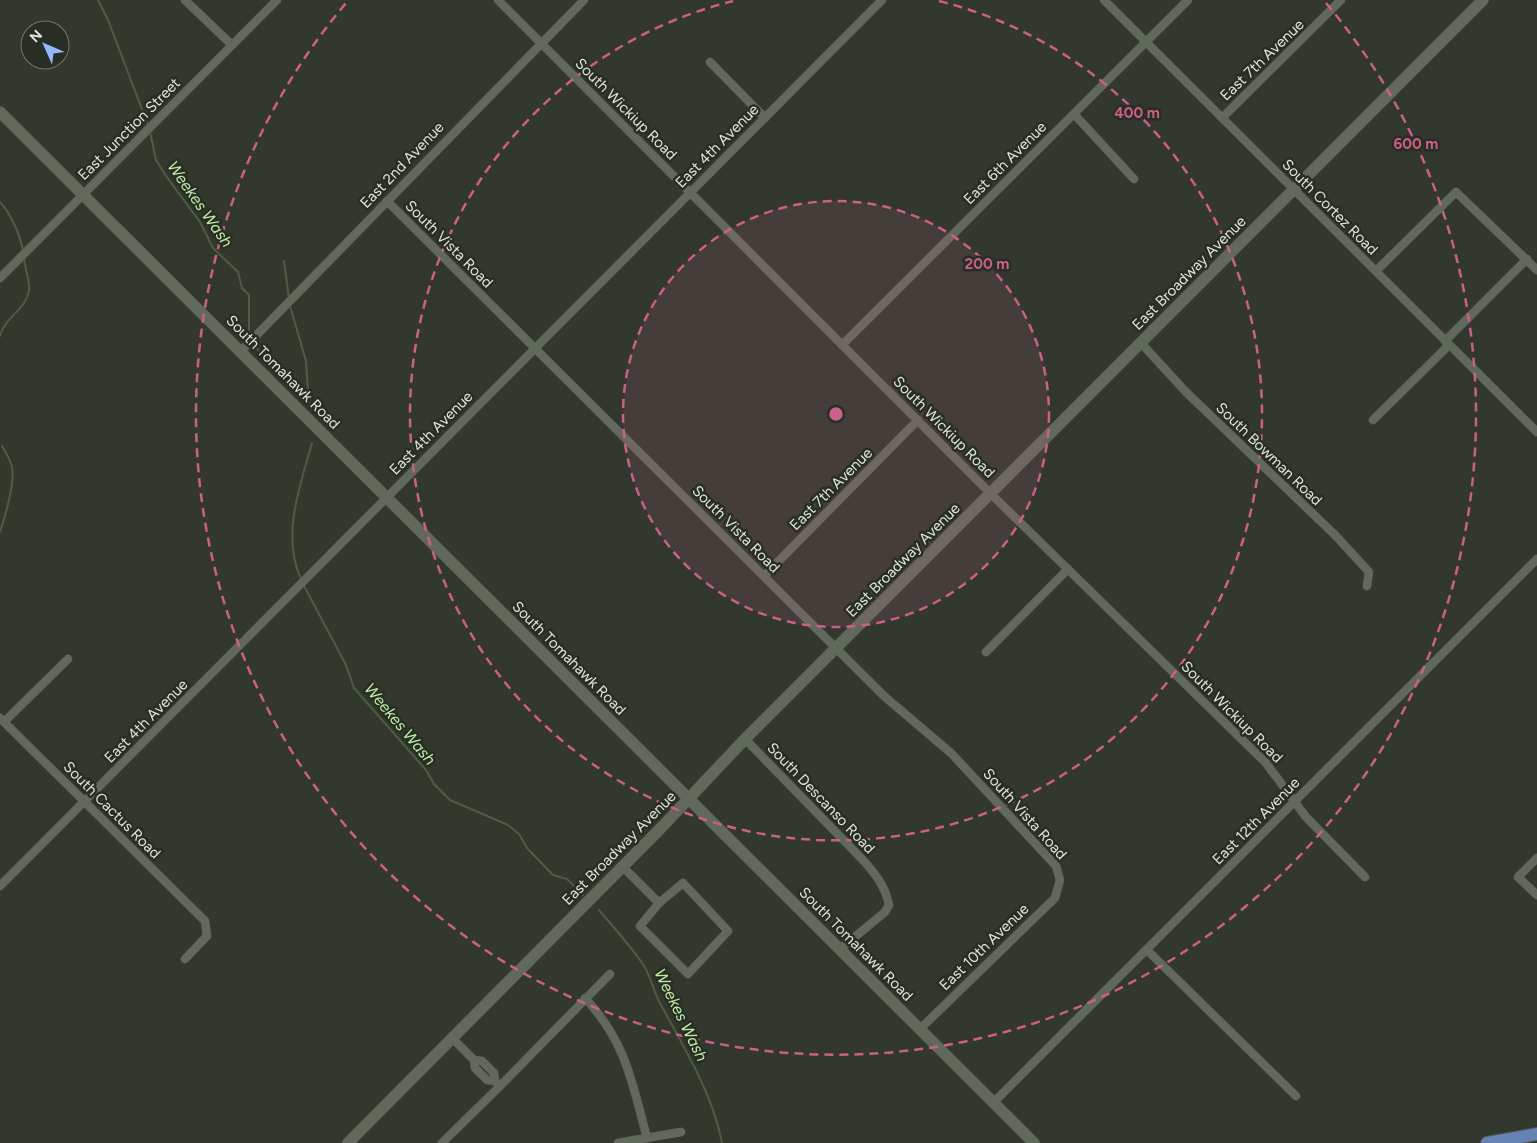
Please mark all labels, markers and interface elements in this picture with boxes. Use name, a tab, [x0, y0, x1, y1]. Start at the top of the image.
street label: East 7th Avenue	[1216, 16, 1308, 104]
north arrow	[20, 20, 70, 70]
text: N	[26, 26, 46, 46]
street label: South Wickiup Road	[571, 54, 681, 164]
street label: East Junction Street	[74, 74, 184, 184]
street label: East 4th Avenue	[672, 101, 762, 191]
text: 400 m	[1114, 104, 1160, 122]
street label: East 2nd Avenue	[356, 118, 448, 212]
street label: East 6th Avenue	[960, 118, 1050, 208]
text: 600 m	[1394, 135, 1438, 153]
street label: South Cortez Road	[1278, 155, 1382, 259]
water label: Weekes Wash	[163, 157, 237, 251]
street label: South Vista Road	[401, 196, 497, 292]
street label: East Broadway Avenue	[1128, 212, 1250, 334]
text: 200 m	[965, 255, 1009, 273]
street label: South Tomahawk Road	[222, 311, 344, 433]
street label: South Wickiup Road	[889, 372, 999, 482]
street label: East 4th Avenue	[386, 388, 476, 478]
street label: South Bowman Road	[1212, 399, 1326, 509]
centre of rings	[827, 405, 845, 423]
street label: East 7th Avenue	[786, 444, 876, 534]
street label: South Vista Road	[688, 481, 784, 577]
street label: East Broadway Avenue	[842, 499, 964, 621]
street label: South Tomahawk Road	[508, 597, 630, 719]
street label: South Wickiup Road	[1177, 657, 1287, 767]
street label: East 4th Avenue	[101, 676, 191, 766]
water label: Weekes Wash	[360, 679, 440, 769]
street label: South Descanso Road	[763, 739, 879, 857]
street label: South Cactus Road	[60, 758, 164, 862]
street label: South Vista Road	[979, 765, 1071, 863]
street label: East 12th Avenue	[1209, 774, 1303, 868]
street label: East Broadway Avenue	[558, 787, 680, 909]
street label: South Tomahawk Road	[795, 883, 917, 1005]
street label: East 10th Avenue	[936, 900, 1032, 994]
water label: Weekes Wash	[650, 966, 712, 1064]

